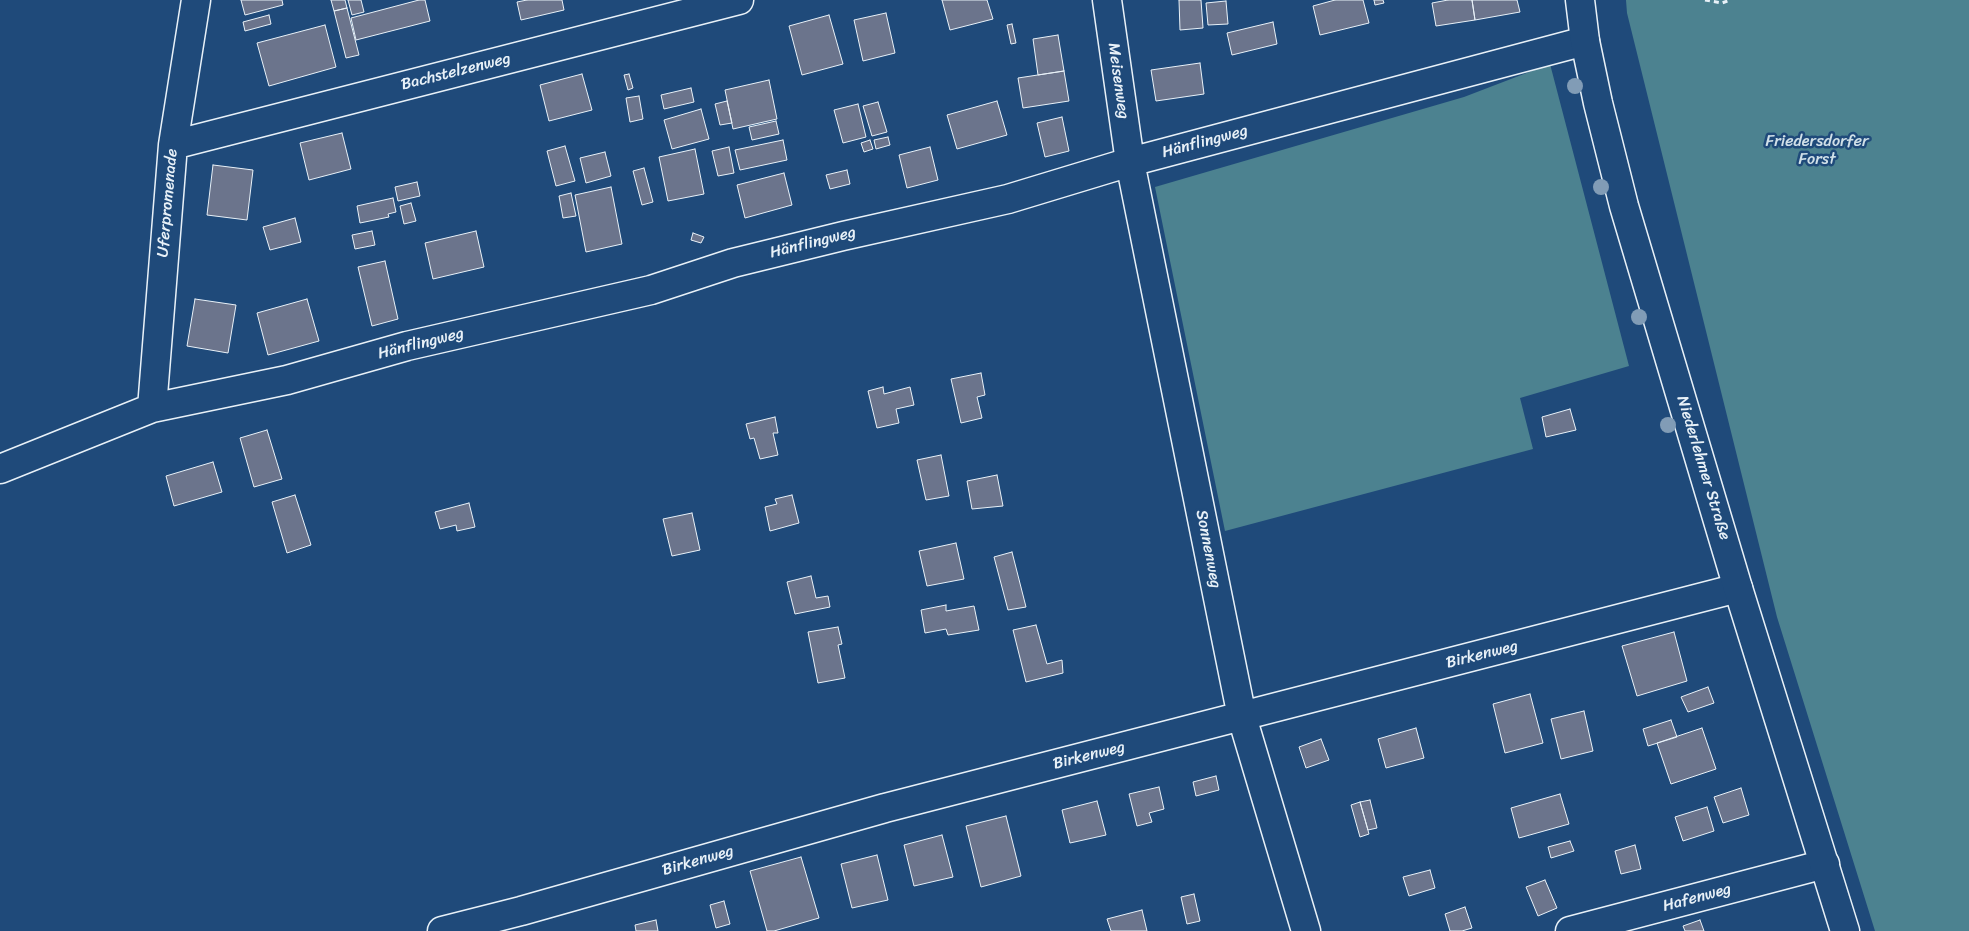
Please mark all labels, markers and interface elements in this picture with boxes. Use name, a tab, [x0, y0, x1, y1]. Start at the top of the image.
street label: Meisenweg	[1103, 42, 1133, 120]
street label: Bachstelzenweg	[399, 49, 513, 95]
street label: Hänflingweg	[1160, 121, 1250, 163]
park label: Friedersdorfer Forst	[1766, 132, 1868, 170]
street label: Uferpromenade	[154, 148, 182, 258]
street label: Hänflingweg	[768, 223, 858, 263]
street label: Hänflingweg	[376, 324, 466, 364]
street label: Niederlehmer Straße	[1672, 394, 1734, 542]
street label: Sonnenweg	[1191, 508, 1225, 590]
street label: Birkenweg	[1444, 637, 1520, 673]
street label: Birkenweg	[1051, 738, 1127, 774]
street label: Birkenweg	[660, 842, 736, 880]
street label: Hafenweg	[1661, 880, 1733, 916]

